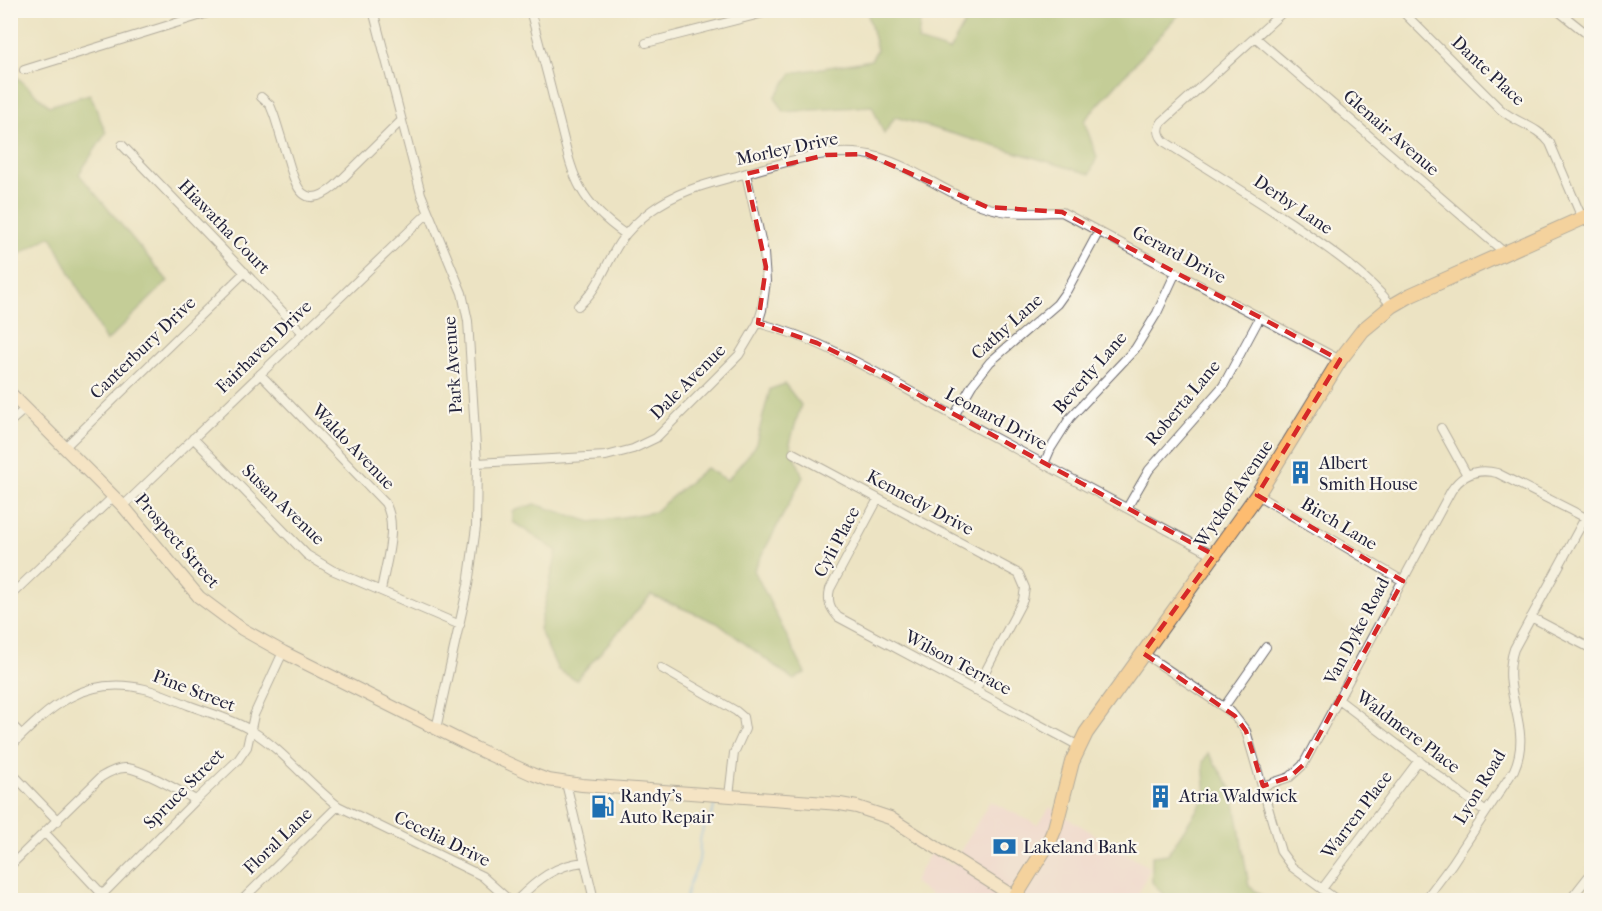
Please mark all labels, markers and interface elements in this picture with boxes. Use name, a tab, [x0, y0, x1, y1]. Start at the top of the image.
street label: Dante Place	[1447, 32, 1529, 110]
street label: Glenair Avenue	[1339, 86, 1443, 180]
street label: Morley Drive	[734, 128, 840, 170]
street label: Derby Lane	[1249, 171, 1337, 239]
street label: Hiawatha Court	[174, 175, 275, 279]
street label: Gerard Drive	[1129, 222, 1229, 288]
street label: Cathy Lane	[967, 290, 1047, 364]
street label: Canterbury Drive	[86, 292, 200, 404]
street label: Fairhaven Drive	[212, 296, 316, 398]
street label: Park Avenue	[439, 315, 467, 414]
street label: Beverly Lane	[1049, 328, 1131, 418]
street label: Dale Avenue	[646, 340, 730, 424]
street label: Roberta Lane	[1141, 356, 1225, 450]
street label: Leonard Drive	[941, 383, 1051, 455]
street label: Waldo Avenue	[306, 399, 399, 494]
street label: Wyckoff Avenue	[1190, 436, 1278, 553]
place label: Albert Smith House	[1318, 453, 1418, 495]
street label: Susan Avenue	[237, 460, 329, 550]
building icon: Albert Smith House	[1288, 460, 1314, 486]
street label: Kennedy Drive	[863, 466, 977, 540]
street label: Prospect Street	[130, 489, 224, 593]
street label: Birch Lane	[1297, 493, 1381, 555]
street label: Cyli Place	[810, 503, 864, 581]
street label: Van Dyke Road	[1320, 574, 1394, 689]
street label: Wilson Terrace	[900, 626, 1015, 700]
street label: Pine Street	[150, 666, 239, 717]
street label: Waldmere Place	[1351, 686, 1464, 778]
street label: Spruce Street	[139, 744, 229, 834]
street label: Lyon Road	[1450, 746, 1510, 828]
street label: Warren Place	[1317, 767, 1397, 864]
building icon: Atria Waldwick	[1148, 783, 1174, 809]
place label: Randy's Auto Repair	[619, 786, 714, 828]
place label: Atria Waldwick	[1178, 786, 1298, 807]
fuel station icon: Randy's Auto Repair	[589, 793, 615, 819]
street label: Floral Lane	[239, 803, 317, 879]
street label: Cecelia Drive	[391, 807, 494, 871]
bank icon: Lakeland Bank	[992, 834, 1018, 860]
place label: Lakeland Bank	[1023, 837, 1138, 858]

